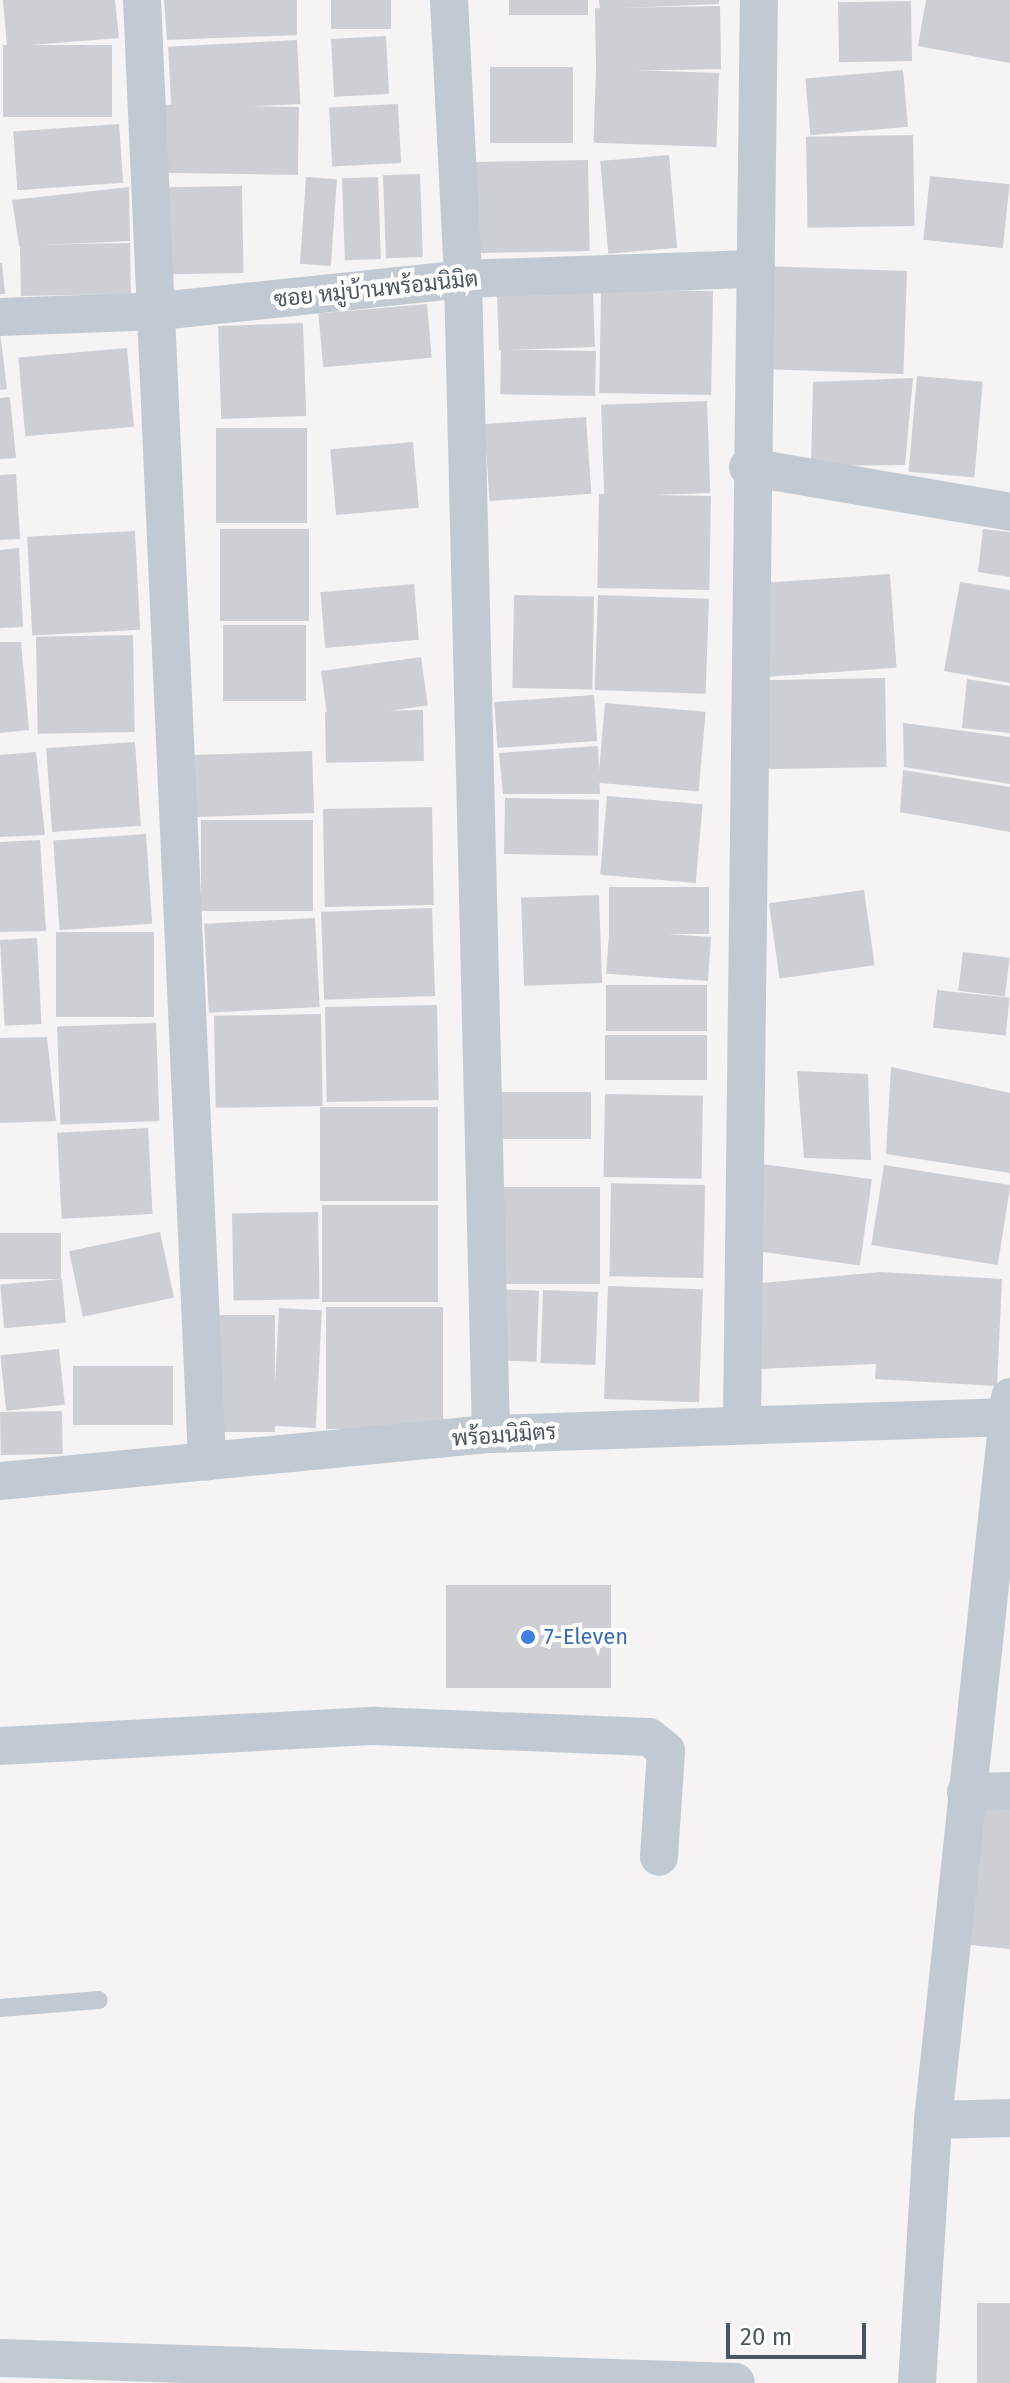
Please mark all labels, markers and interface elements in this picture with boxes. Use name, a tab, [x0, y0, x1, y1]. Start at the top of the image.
street label: ซอย หมู่บ้านพร้อมนิมิต	[273, 265, 479, 313]
street label: พร้อมนิมิตร	[451, 1418, 557, 1452]
place label: 7-Eleven	[544, 1624, 628, 1650]
marker: 7-Eleven	[519, 1628, 537, 1646]
scale bar	[730, 2307, 870, 2357]
text: 20 m	[740, 2323, 792, 2351]

